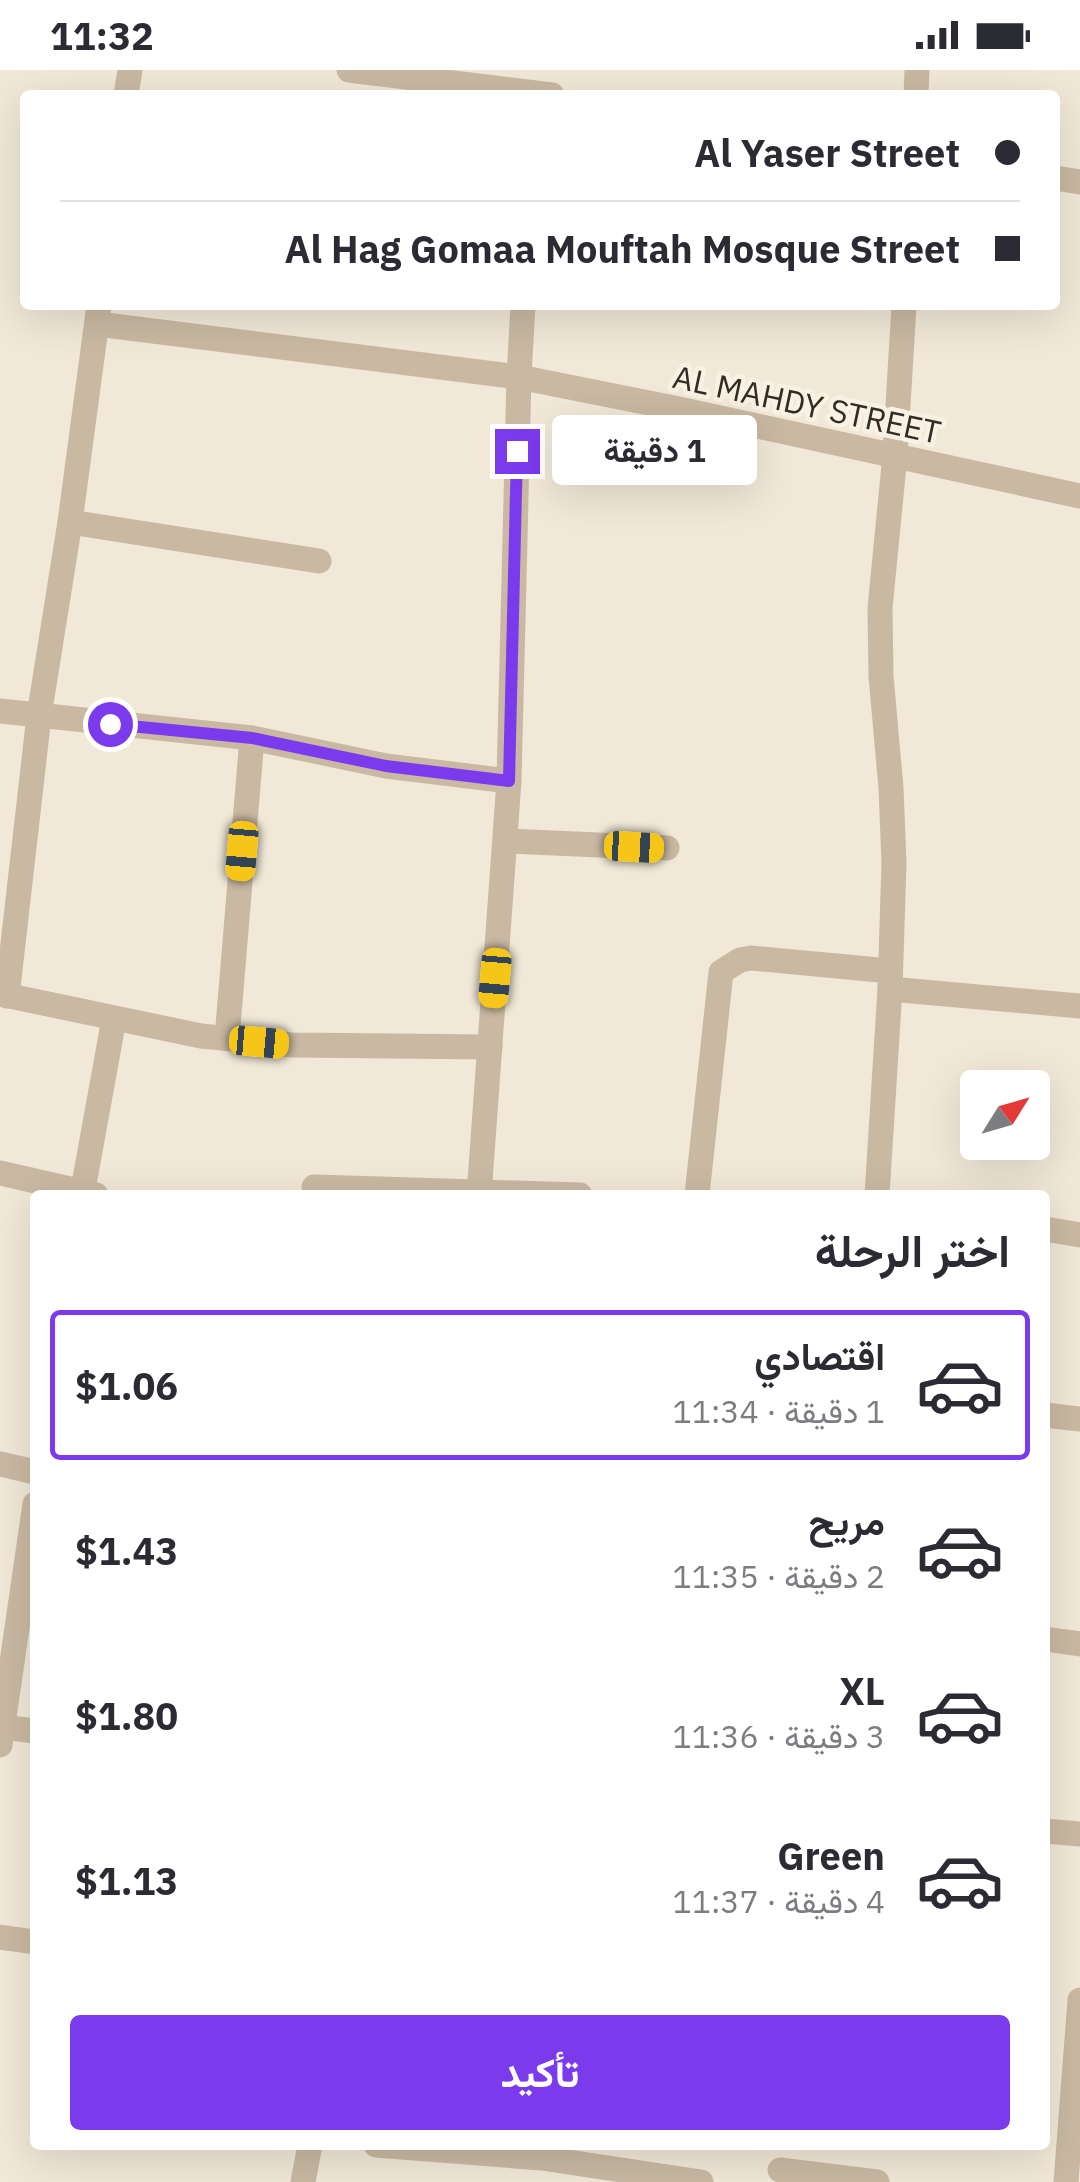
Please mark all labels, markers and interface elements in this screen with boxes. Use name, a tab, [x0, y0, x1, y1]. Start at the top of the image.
text: 11:32	[50, 11, 154, 60]
text: Al Yaser Street	[694, 128, 960, 177]
text: Al Hag Gomaa Mouftah Mosque Street	[284, 224, 960, 273]
street label: AL MAHDY STREET	[669, 355, 945, 453]
callout: 1 دقيقة	[552, 416, 757, 486]
route end	[495, 429, 540, 474]
text: 1 دقيقة	[603, 429, 706, 471]
route start	[88, 702, 133, 747]
car	[224, 820, 260, 882]
car	[603, 830, 665, 864]
car	[477, 947, 513, 1009]
car	[228, 1024, 290, 1060]
north arrow	[960, 1070, 1050, 1160]
map controls	[960, 1070, 1050, 1160]
text: اختر الرحلة	[815, 1221, 1010, 1279]
text: اقتصادي	[754, 1331, 885, 1380]
icon: car	[915, 1340, 1005, 1430]
text: $1.06	[75, 1361, 178, 1410]
text: 1 دقيقة · 11:34	[672, 1390, 885, 1432]
text: مريح	[809, 1496, 885, 1545]
icon: car	[915, 1505, 1005, 1595]
text: $1.43	[75, 1526, 178, 1575]
text: 2 دقيقة · 11:35	[672, 1555, 885, 1597]
text: XL	[839, 1666, 885, 1715]
icon: car	[915, 1670, 1005, 1760]
text: $1.80	[75, 1691, 178, 1740]
text: 3 دقيقة · 11:36	[672, 1715, 885, 1757]
text: Green	[777, 1831, 885, 1880]
icon: car	[915, 1835, 1005, 1925]
text: $1.13	[75, 1856, 178, 1905]
text: 4 دقيقة · 11:37	[672, 1880, 885, 1922]
button: تأكيد	[70, 2015, 1010, 2130]

